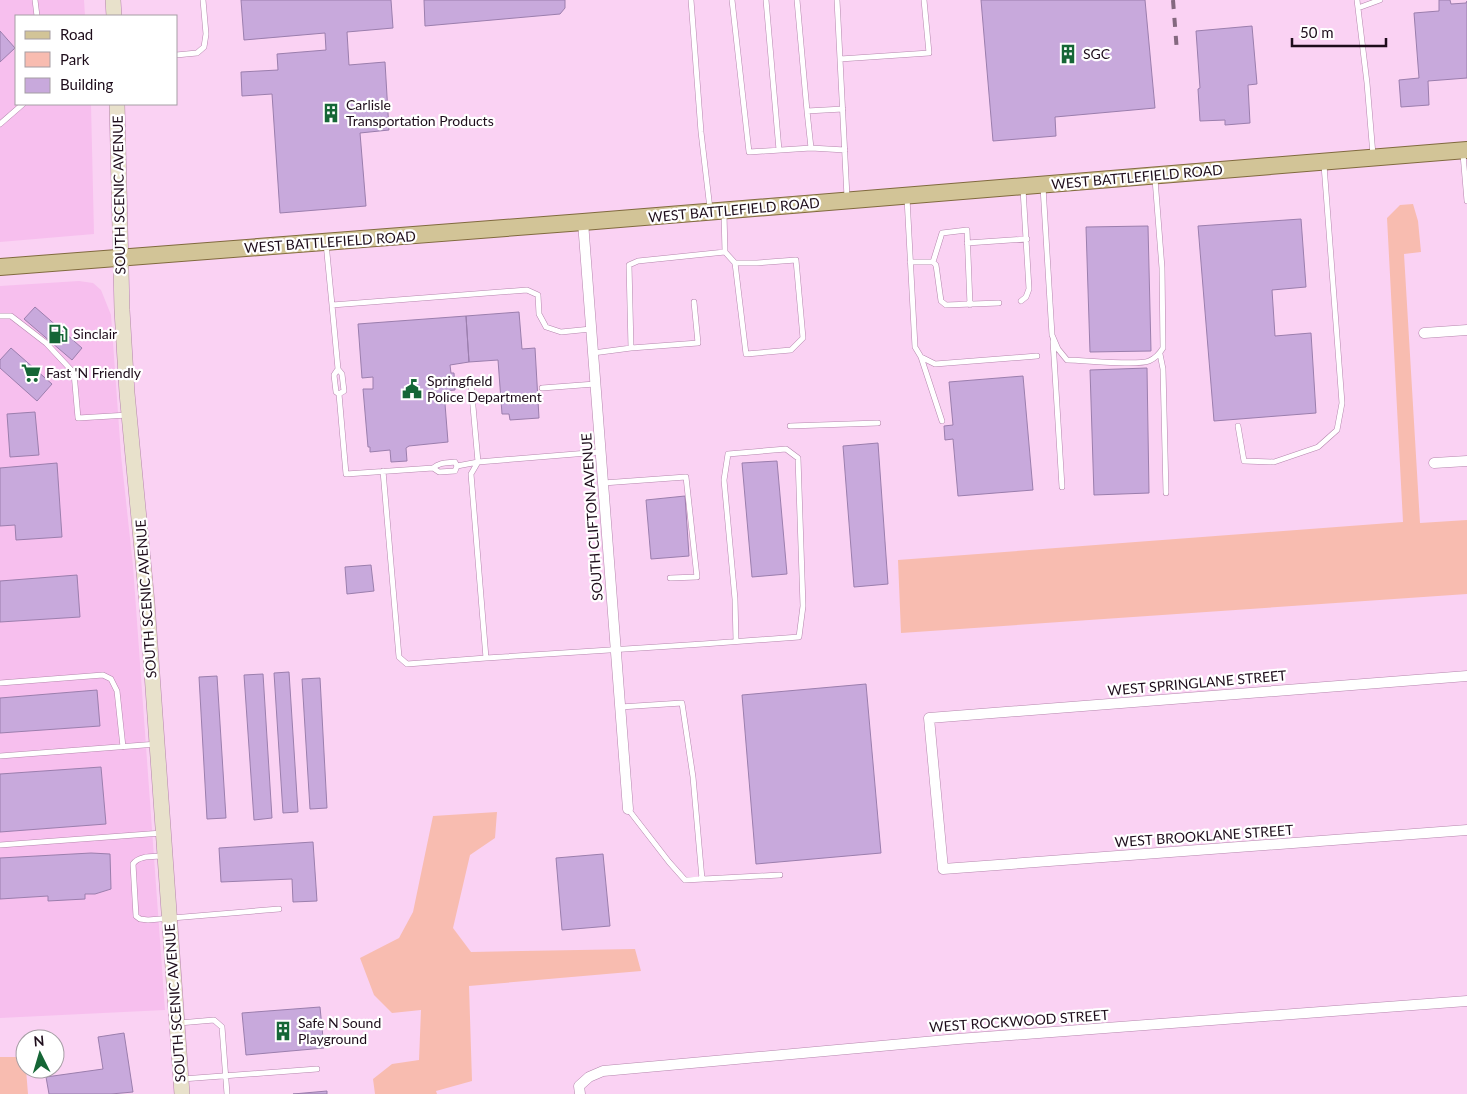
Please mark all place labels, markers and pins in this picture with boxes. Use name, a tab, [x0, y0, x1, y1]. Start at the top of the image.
building icon: SGC	[1057, 43, 1079, 65]
place label: SGC	[1083, 45, 1111, 62]
place label: Carlisle Transportation Products	[346, 96, 494, 129]
building icon: Carlisle Transportation Products	[320, 102, 342, 124]
fuel station icon: Sinclair	[47, 323, 69, 345]
place label: Sinclair	[73, 325, 117, 342]
supermarket icon: Fast 'N Friendly	[20, 362, 42, 384]
place label: Fast 'N Friendly	[46, 364, 142, 381]
place label: Springfield Police Department	[427, 372, 542, 405]
public building icon: Springfield Police Department	[401, 378, 423, 400]
place label: Safe N Sound Playground	[298, 1014, 381, 1047]
building icon: Safe N Sound Playground	[272, 1020, 294, 1042]

